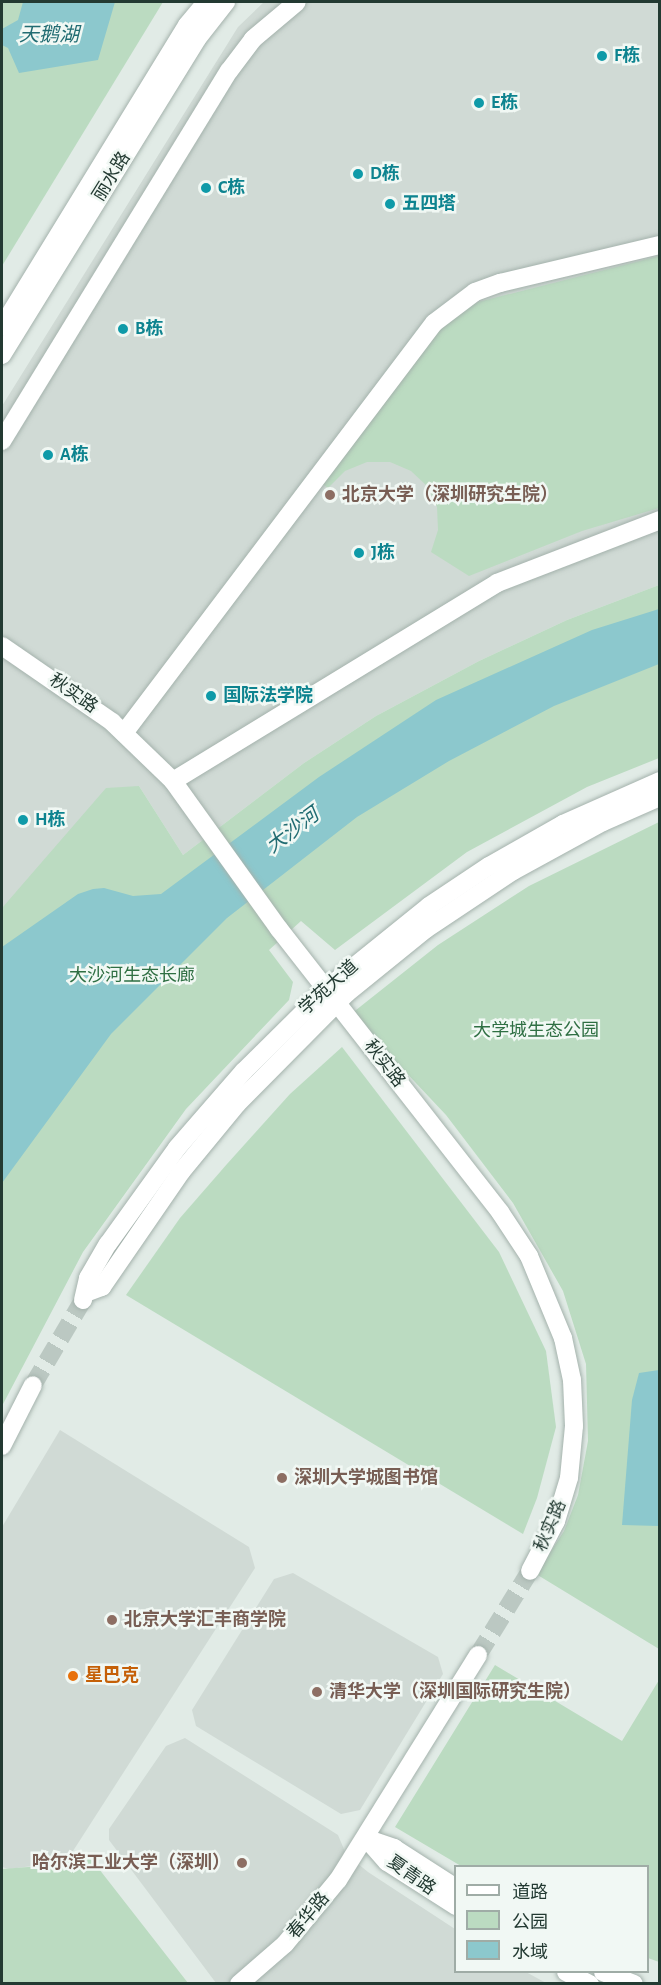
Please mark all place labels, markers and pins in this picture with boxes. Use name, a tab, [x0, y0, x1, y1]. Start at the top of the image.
place label: F栋	[614, 45, 640, 67]
marker: F栋	[595, 49, 609, 63]
place label: E栋	[491, 92, 518, 114]
marker: E栋	[472, 96, 486, 110]
place label: D栋	[370, 163, 400, 185]
marker: D栋	[351, 167, 365, 181]
place label: C栋	[218, 177, 245, 199]
marker: C栋	[199, 181, 213, 195]
place label: 五四塔	[402, 193, 456, 215]
marker: 五四塔	[383, 197, 397, 211]
place label: B栋	[135, 318, 163, 340]
marker: B栋	[116, 322, 130, 336]
place label: A栋	[60, 444, 89, 466]
marker: A栋	[41, 448, 55, 462]
place label: 北京大学（深圳研究生院）	[342, 484, 558, 506]
marker: 北京大学（深圳研究生院）	[323, 488, 337, 502]
place label: J栋	[371, 542, 395, 564]
marker: J栋	[352, 546, 366, 560]
place label: 国际法学院	[223, 685, 313, 707]
marker: 国际法学院	[204, 689, 218, 703]
place label: H栋	[35, 809, 66, 831]
marker: H栋	[16, 813, 30, 827]
place label: 深圳大学城图书馆	[294, 1467, 438, 1489]
marker: 深圳大学城图书馆	[275, 1471, 289, 1485]
place label: 北京大学汇丰商学院	[124, 1609, 286, 1631]
marker: 北京大学汇丰商学院	[105, 1613, 119, 1627]
place label: 星巴克	[85, 1665, 139, 1687]
marker: 星巴克	[66, 1669, 80, 1683]
place label: 清华大学（深圳国际研究生院）	[329, 1681, 581, 1703]
marker: 清华大学（深圳国际研究生院）	[310, 1685, 324, 1699]
place label: 哈尔滨工业大学（深圳）	[32, 1852, 230, 1874]
marker: 哈尔滨工业大学（深圳）	[235, 1856, 249, 1870]

